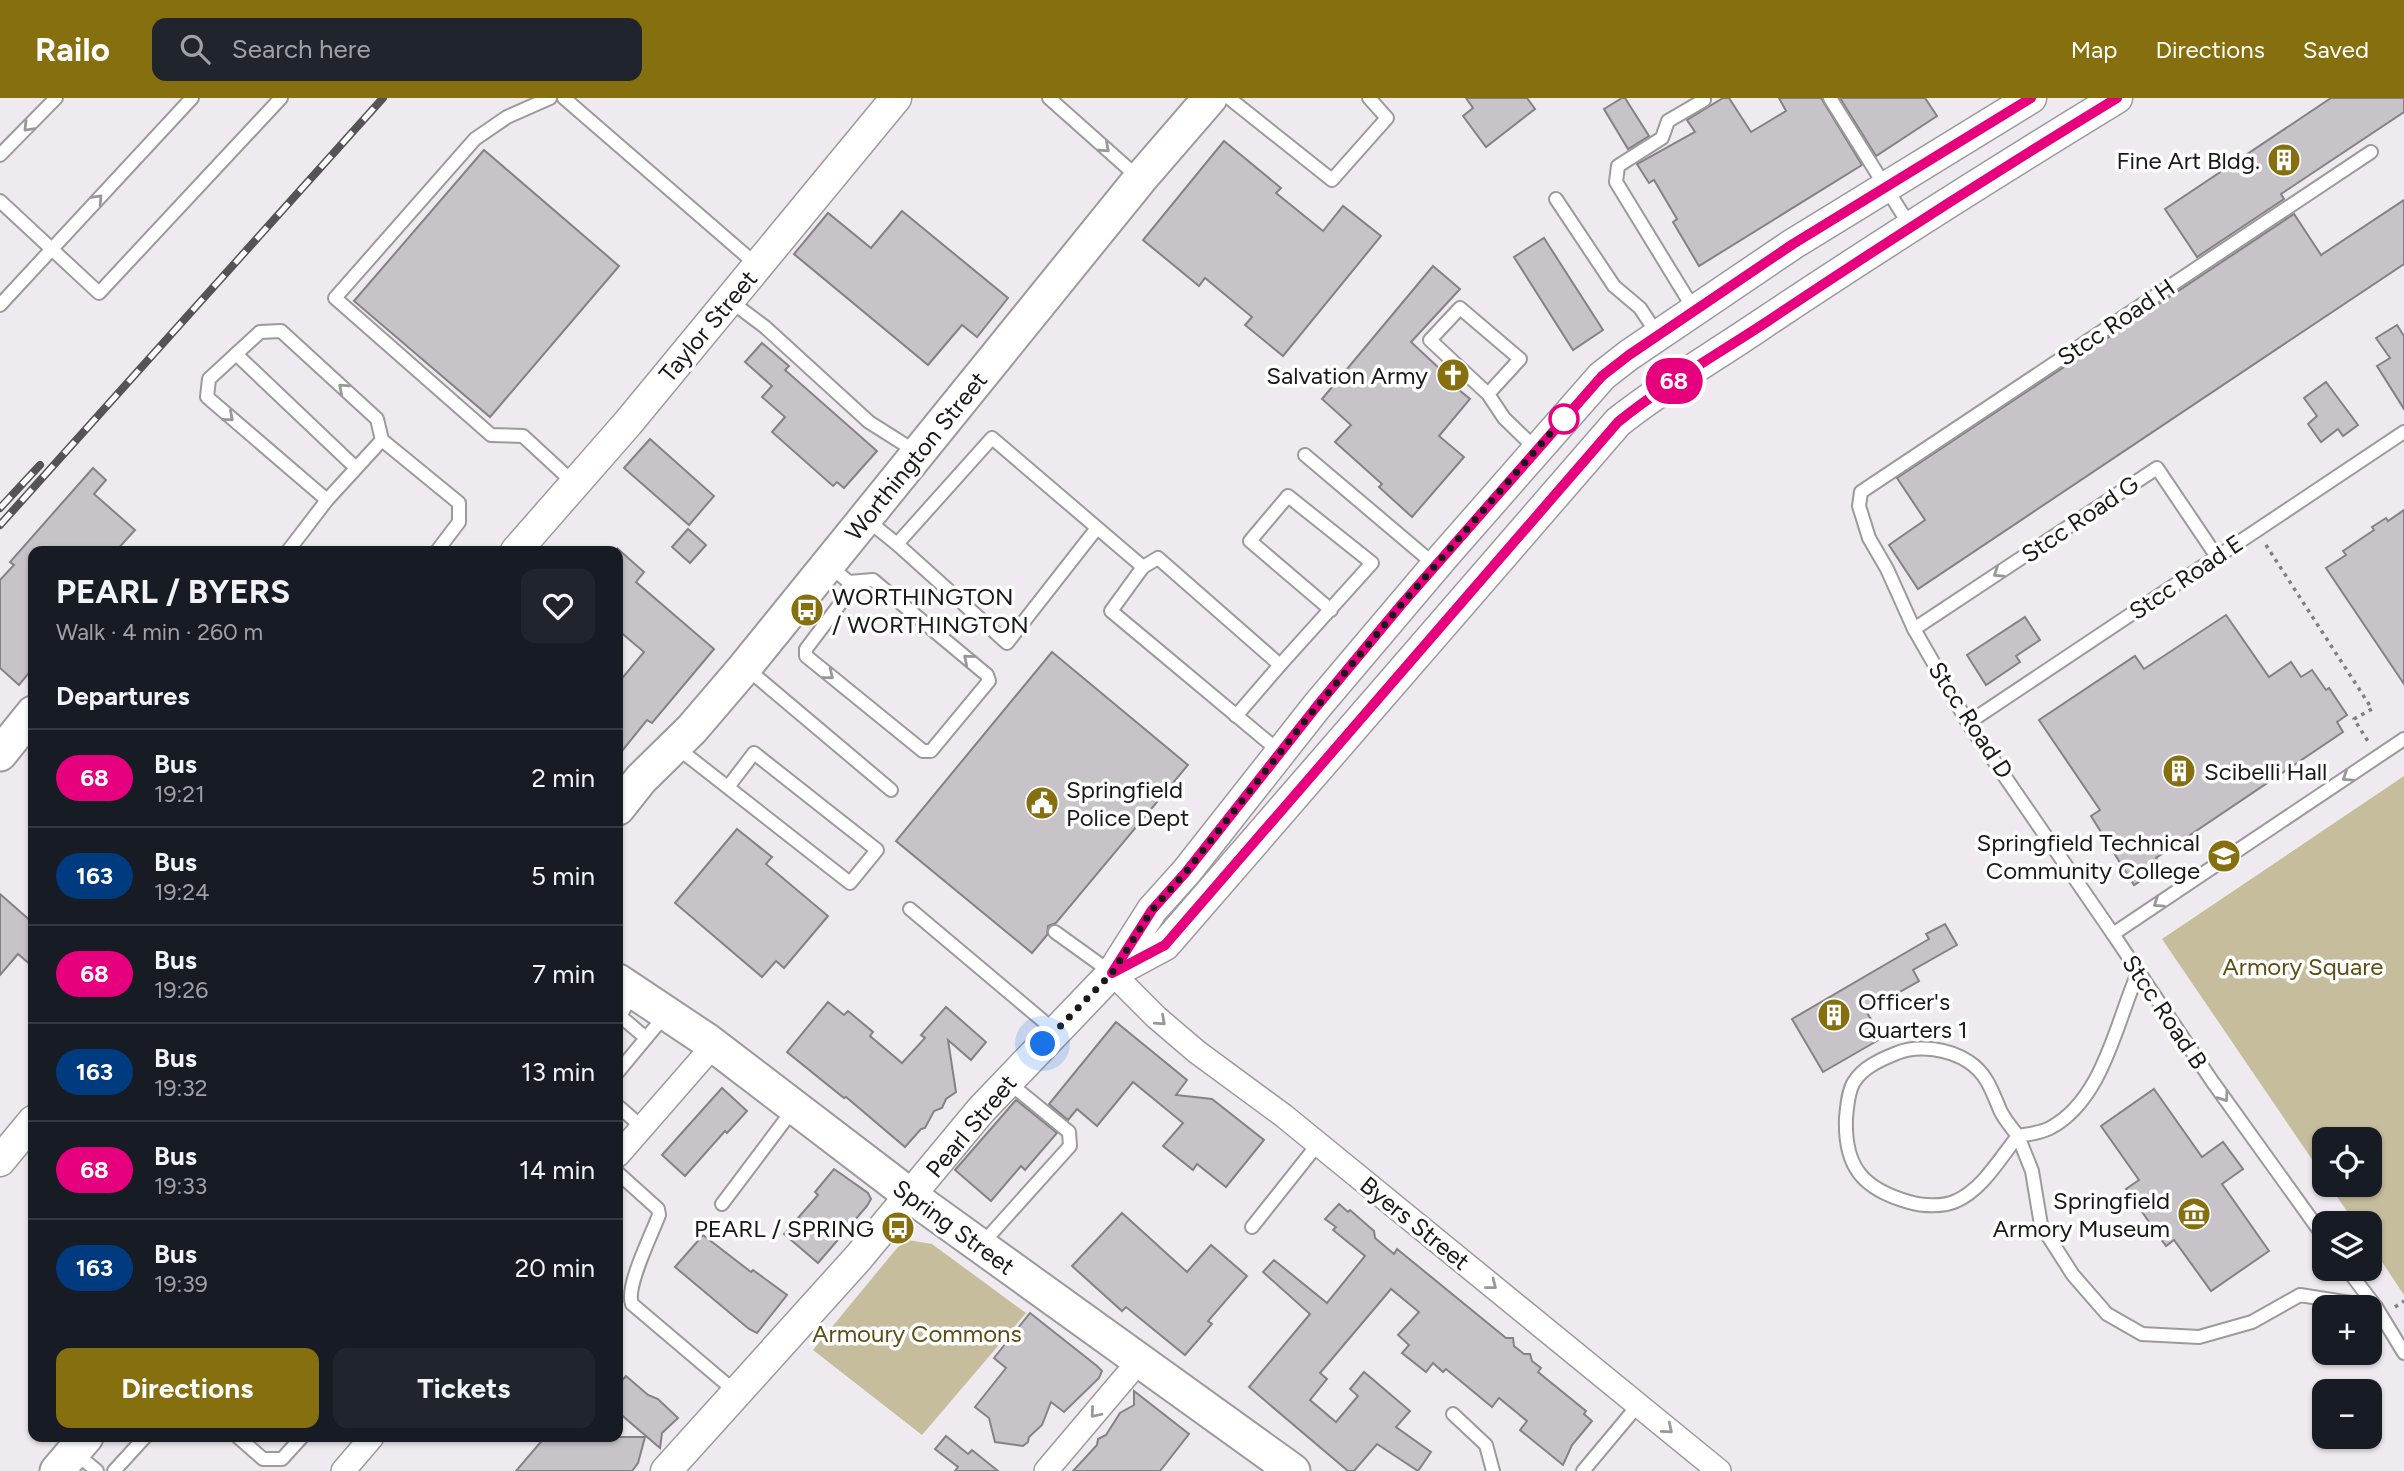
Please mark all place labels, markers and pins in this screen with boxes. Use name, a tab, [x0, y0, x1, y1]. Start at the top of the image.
building icon: Fine Art Bldg.	[2265, 141, 2303, 179]
place label: Fine Art Bldg.	[2117, 146, 2260, 175]
church icon: Salvation Army	[1434, 356, 1472, 394]
place label: Salvation Army	[1266, 361, 1428, 390]
unlabelled marker	[1549, 404, 1579, 434]
place label: WORTHINGTON / WORTHINGTON	[832, 582, 1029, 639]
bus stop icon: WORTHINGTON / WORTHINGTON	[788, 591, 826, 629]
building icon: Scibelli Hall	[2160, 752, 2198, 790]
place label: Scibelli Hall	[2204, 757, 2327, 786]
place label: Springfield Police Dept	[1066, 775, 1189, 832]
public building icon: Springfield Police Dept	[1023, 784, 1061, 822]
place label: Springfield Technical Community College	[1976, 828, 2200, 885]
school or university icon: Springfield Technical Community College	[2205, 837, 2243, 875]
place label: Officer's Quarters 1	[1858, 987, 1968, 1044]
building icon: Officer's Quarters 1	[1815, 996, 1853, 1034]
place label: Springfield Armory Museum	[1993, 1186, 2170, 1243]
museum icon: Springfield Armory Museum	[2175, 1195, 2213, 1233]
bus stop icon: PEARL / SPRING	[879, 1209, 917, 1247]
place label: PEARL / SPRING	[694, 1214, 874, 1243]

